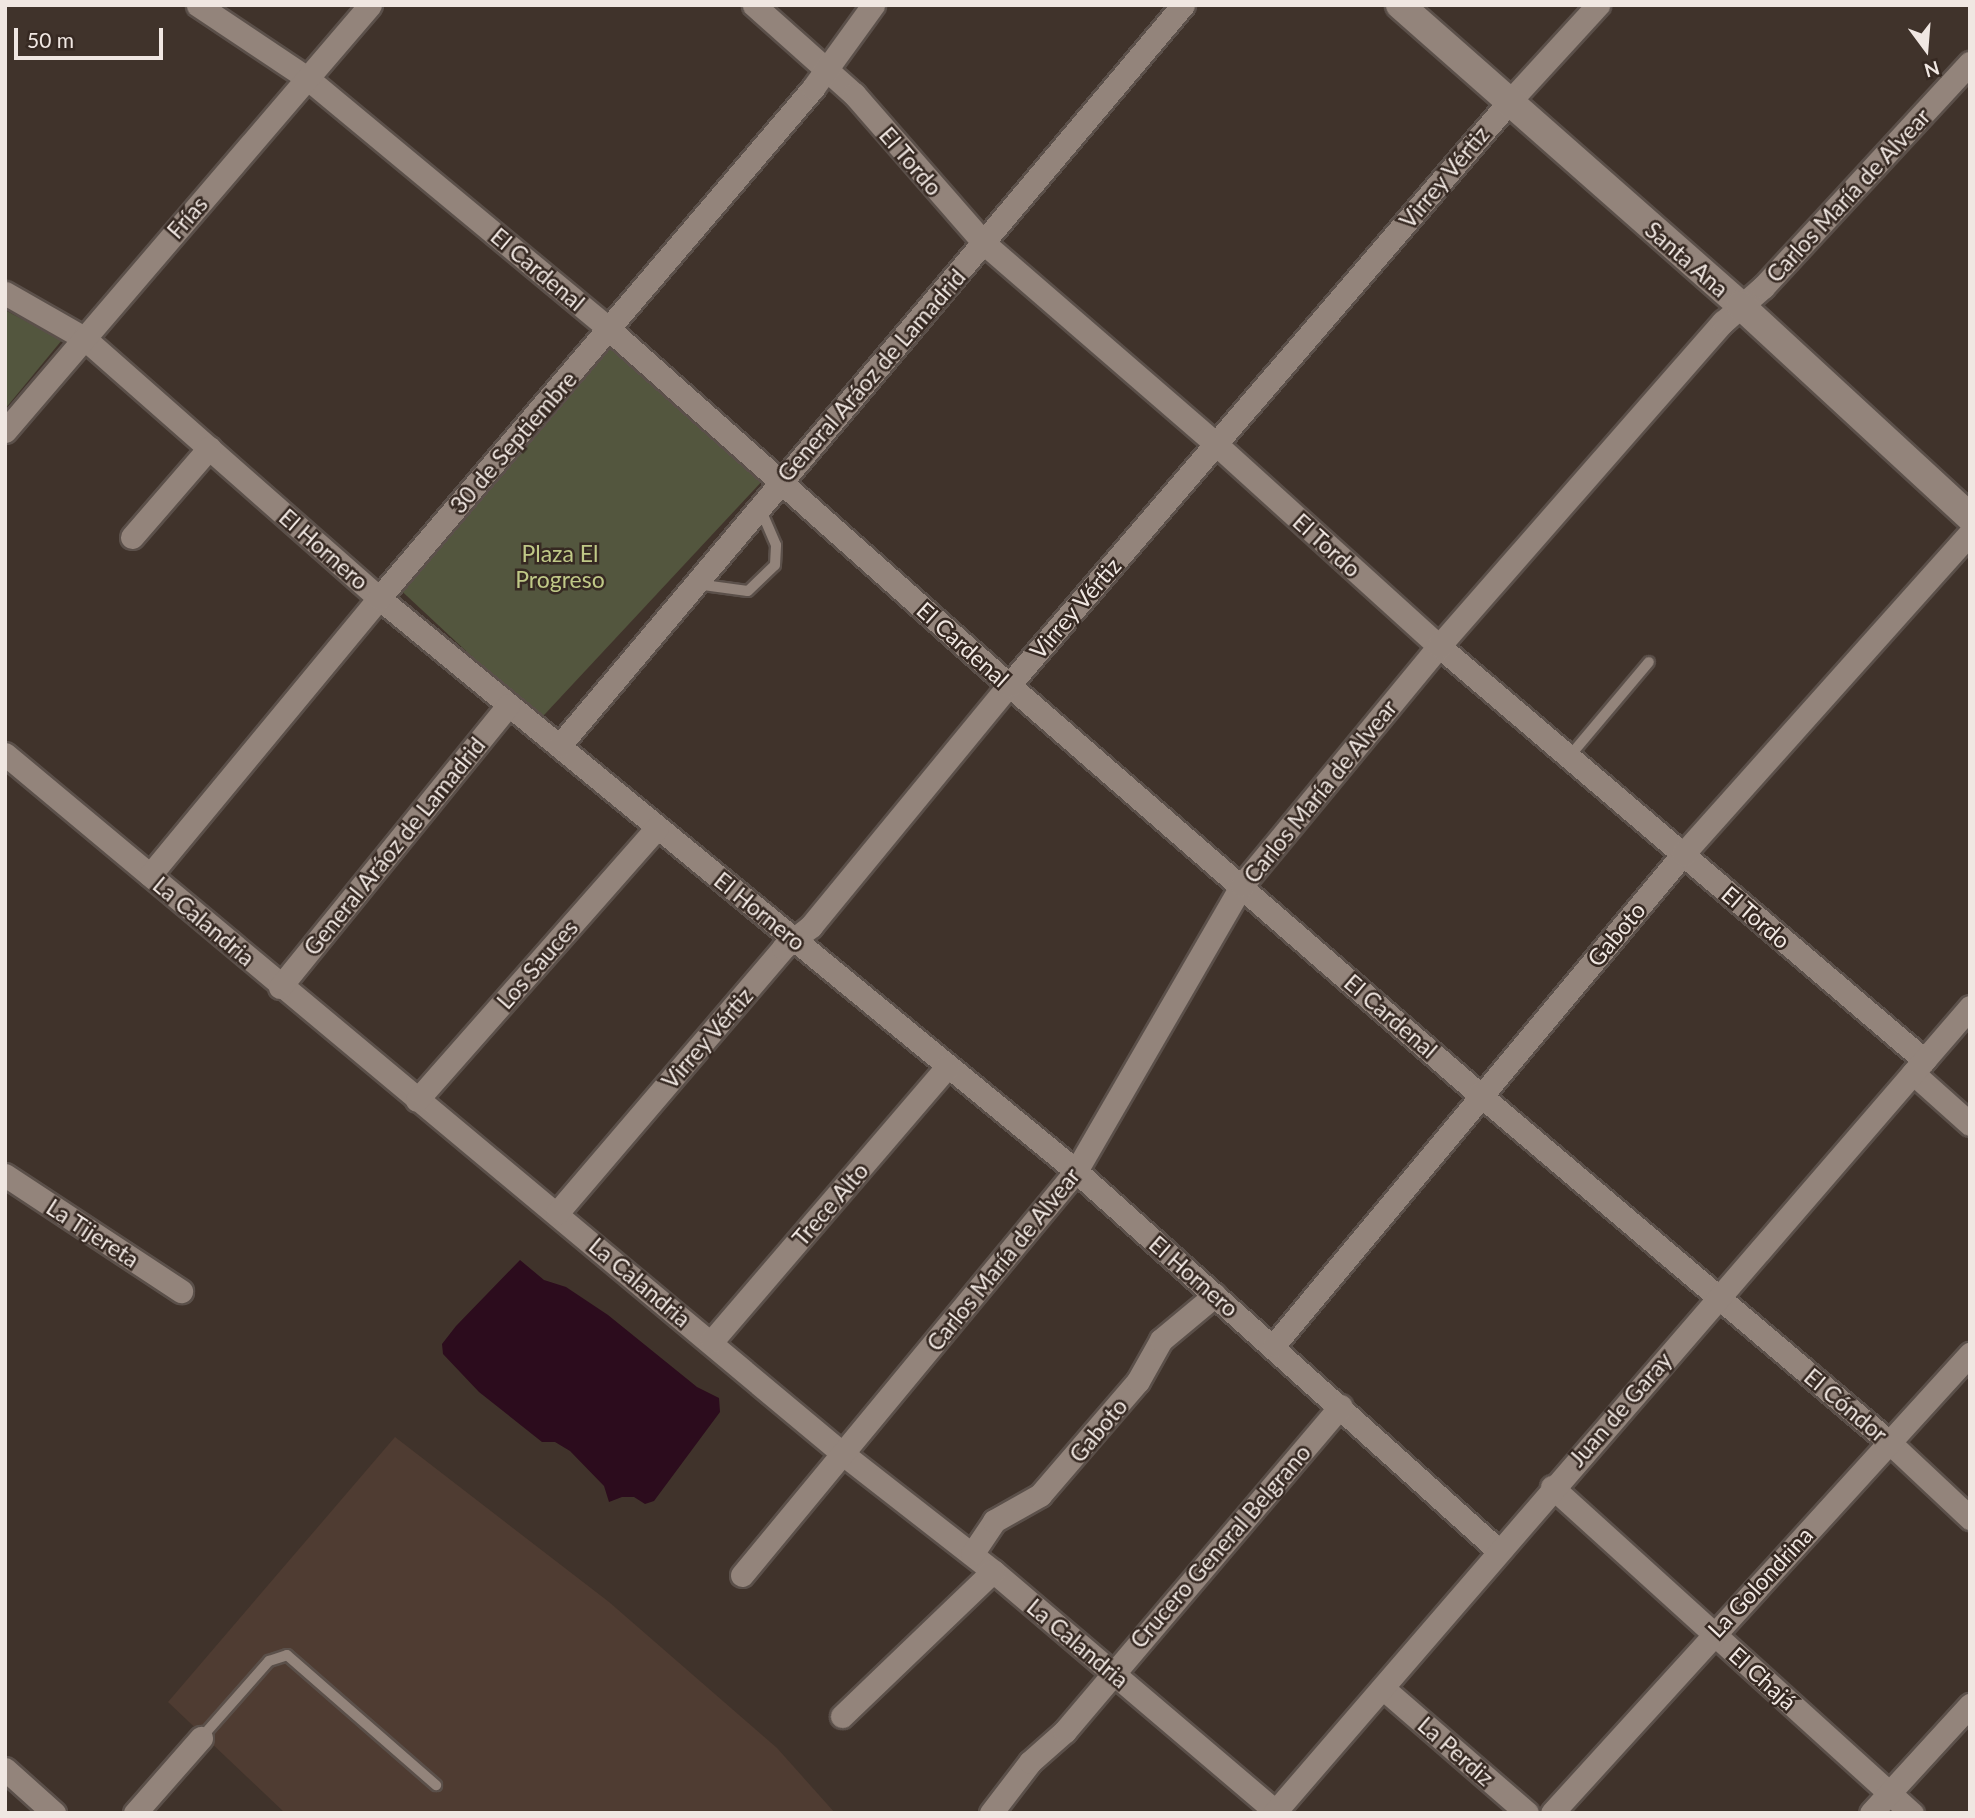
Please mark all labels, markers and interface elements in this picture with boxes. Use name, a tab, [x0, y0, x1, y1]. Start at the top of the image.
scale bar	[18, 14, 166, 58]
north arrow	[1891, 14, 1961, 84]
text: 50 m	[27, 27, 74, 52]
text: N	[1922, 57, 1942, 83]
street label: Carlos María de Alvear	[1760, 102, 1936, 288]
street label: Virrey Vértiz	[1393, 120, 1495, 234]
street label: El Tordo	[874, 121, 948, 201]
street label: Frías	[161, 190, 213, 244]
street label: Santa Ana	[1640, 215, 1734, 303]
street label: El Cardenal	[485, 222, 591, 316]
street label: General Aráoz de Lamadrid	[771, 263, 971, 487]
street label: 30 de Septiembre	[444, 365, 582, 519]
street label: El Hornero	[274, 503, 374, 595]
street label: El Tordo	[1287, 507, 1367, 583]
park label: Plaza El Progreso	[515, 539, 605, 593]
street label: Virrey Vértiz	[1023, 551, 1127, 665]
street label: El Cardenal	[911, 596, 1015, 692]
street label: Carlos María de Alvear	[1237, 694, 1403, 888]
street label: General Aráoz de Lamadrid	[297, 731, 491, 961]
street label: El Hornero	[709, 866, 811, 956]
street label: La Calandria	[148, 871, 260, 971]
street label: El Tordo	[1716, 880, 1796, 954]
street label: Gaboto	[1581, 896, 1651, 972]
street label: Los Sauces	[491, 914, 583, 1014]
street label: El Cardenal	[1339, 968, 1443, 1064]
street label: Virrey Vértiz	[655, 981, 759, 1095]
street label: Trece Alto	[786, 1156, 874, 1252]
street label: Carlos María de Alvear	[920, 1162, 1086, 1356]
street label: La Tijereta	[41, 1193, 145, 1273]
street label: El Hornero	[1144, 1230, 1244, 1322]
street label: La Calandria	[584, 1232, 696, 1332]
street label: Juan de Garay	[1563, 1346, 1677, 1472]
street label: El Cóndor	[1799, 1362, 1893, 1448]
street label: Gaboto	[1063, 1392, 1133, 1468]
street label: Crucero General Belgrano	[1124, 1439, 1316, 1653]
street label: La Golondrina	[1702, 1521, 1818, 1643]
street label: La Calandria	[1022, 1593, 1134, 1693]
street label: El Chajá	[1724, 1641, 1802, 1715]
street label: La Perdiz	[1413, 1711, 1499, 1791]

